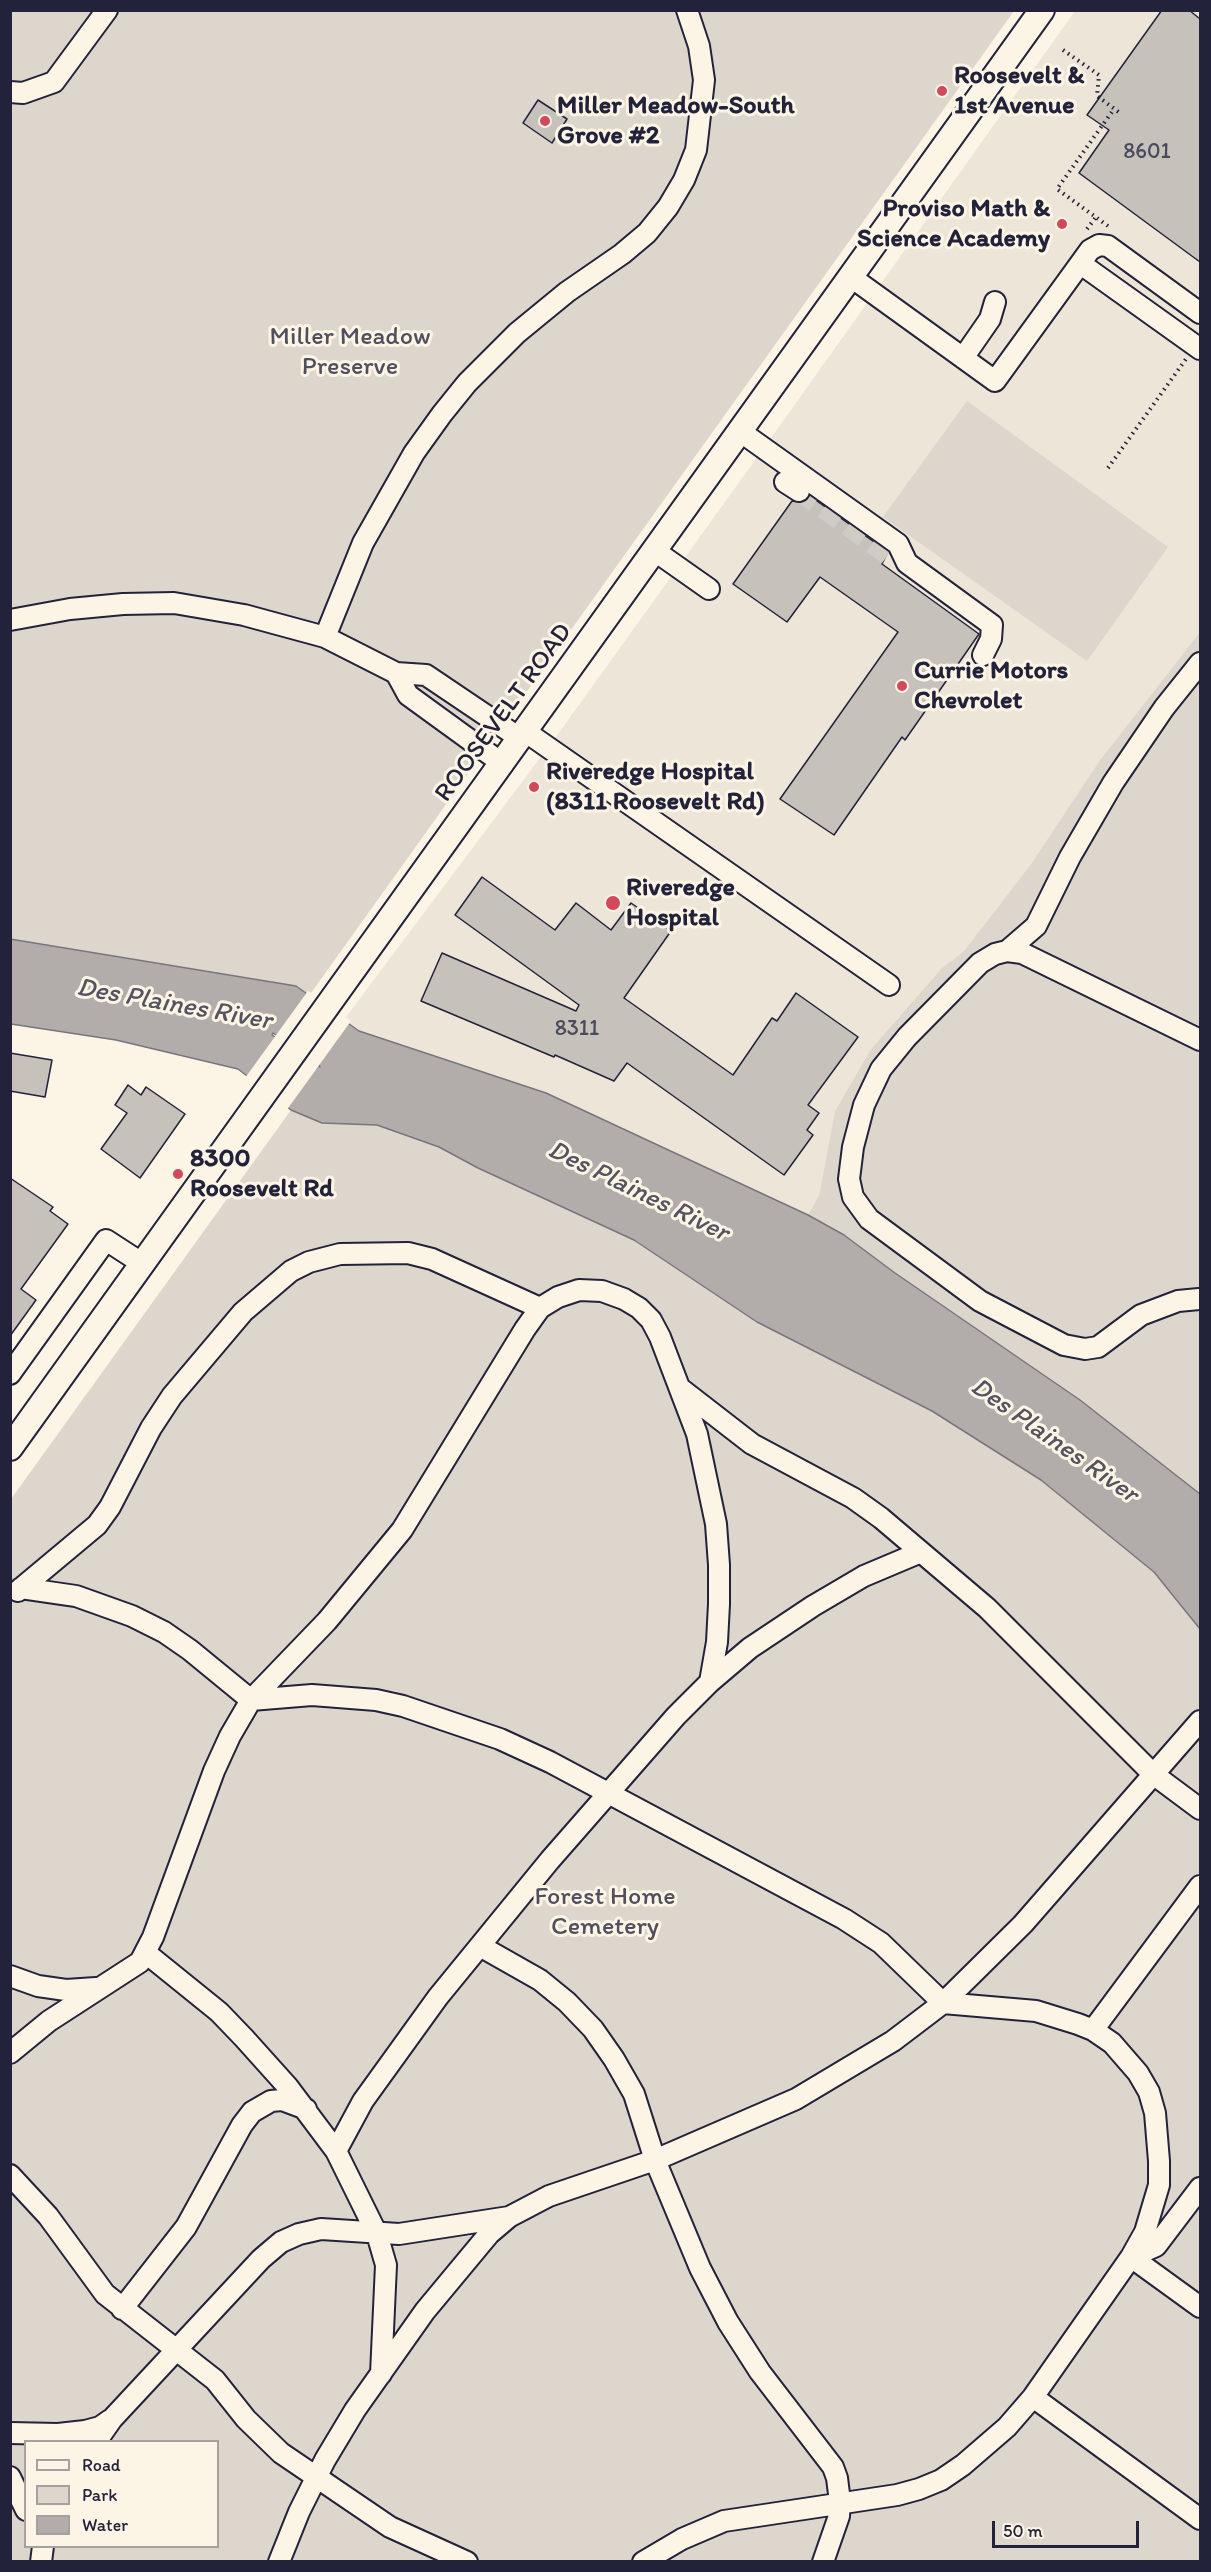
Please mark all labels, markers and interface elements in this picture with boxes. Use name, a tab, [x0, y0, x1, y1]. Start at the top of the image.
place label: Roosevelt & 1st Avenue	[954, 60, 1084, 122]
marker: Roosevelt & 1st Avenue	[935, 84, 949, 98]
place label: Miller Meadow-South Grove #2	[557, 90, 795, 152]
marker: Miller Meadow-South Grove #2	[538, 114, 552, 128]
house number: 8601	[1123, 139, 1171, 165]
place label: Proviso Math & Science Academy	[857, 193, 1050, 255]
marker: Proviso Math & Science Academy	[1055, 217, 1069, 231]
park label: Miller Meadow Preserve	[269, 321, 431, 382]
street label: ROOSEVELT ROAD	[429, 618, 579, 808]
place label: Currie Motors Chevrolet	[914, 655, 1068, 716]
marker: Currie Motors Chevrolet	[895, 679, 909, 693]
place label: Riveredge Hospital (8311 Roosevelt Rd)	[546, 756, 765, 818]
marker: Riveredge Hospital (8311 Roosevelt Rd)	[527, 780, 541, 794]
place label: Riveredge Hospital	[626, 872, 735, 934]
marker: Riveredge Hospital	[604, 894, 622, 912]
water label: Des Plaines River	[74, 972, 274, 1038]
house number: 8311	[555, 1016, 599, 1042]
water label: Des Plaines River	[542, 1134, 734, 1250]
place label: 8300 Roosevelt Rd	[190, 1143, 333, 1204]
marker: 8300 Roosevelt Rd	[171, 1167, 185, 1181]
water label: Des Plaines River	[964, 1371, 1144, 1511]
park label: Forest Home Cemetery	[534, 1881, 676, 1942]
legend	[24, 2440, 219, 2548]
text: Road	[82, 2454, 121, 2476]
text: Park	[82, 2484, 117, 2506]
scale bar	[995, 2509, 1142, 2547]
text: Water	[82, 2514, 128, 2536]
text: 50 m	[1003, 2520, 1043, 2542]

